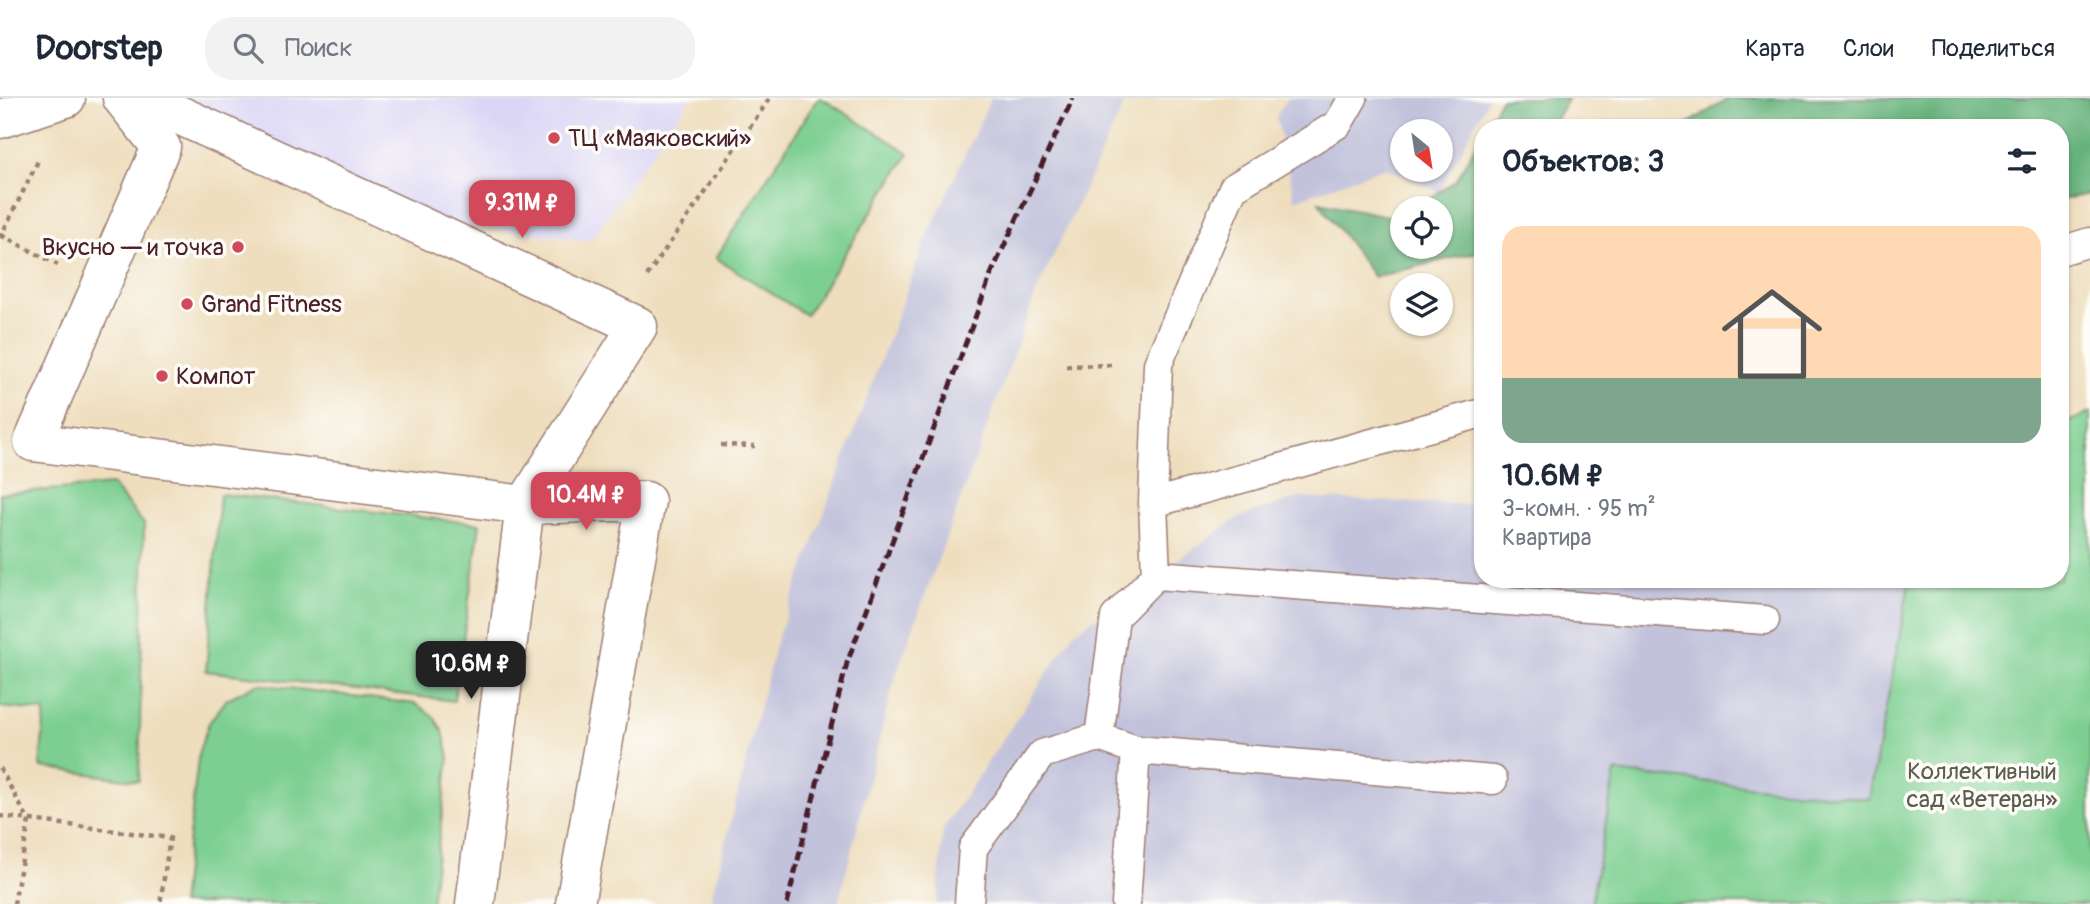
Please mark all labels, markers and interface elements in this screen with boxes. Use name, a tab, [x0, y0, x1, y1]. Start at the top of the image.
search box	[205, 17, 695, 80]
text: Doorstep	[35, 28, 163, 69]
icon: search	[229, 29, 267, 67]
text: Поиск	[285, 32, 353, 64]
text: Карта	[1745, 34, 1805, 63]
text: Слои	[1843, 34, 1894, 63]
text: Поделиться	[1932, 34, 2055, 63]
north arrow	[1390, 119, 1452, 182]
map controls	[1390, 119, 1453, 336]
place label: ТЦ «Маяковский»	[568, 124, 751, 153]
marker: ТЦ «Маяковский»	[546, 130, 562, 146]
icon: filters	[2003, 142, 2041, 180]
text: Объектов: 3	[1502, 143, 1664, 180]
pin: 9.31M ₽	[457, 180, 587, 240]
text: 9.31M ₽	[485, 188, 559, 217]
button: locate	[1390, 196, 1453, 259]
place label: Вкусно — и точка	[42, 233, 224, 262]
marker: Вкусно — и точка	[230, 239, 246, 255]
icon: home	[1709, 271, 1835, 397]
button: layers	[1390, 273, 1453, 336]
place label: Grand Fitness	[201, 290, 342, 319]
marker: Grand Fitness	[179, 296, 195, 312]
place label: Компот	[176, 362, 256, 391]
marker: Компот	[154, 368, 170, 384]
text: 10.6M ₽	[1502, 457, 1604, 494]
pin: 10.4M ₽	[521, 472, 651, 532]
text: 10.4M ₽	[547, 480, 625, 509]
text: 3-комн. · 95 m²	[1502, 494, 1656, 523]
text: Квартира	[1502, 523, 1591, 552]
pin: 10.6M ₽	[406, 642, 536, 701]
text: 10.6M ₽	[432, 649, 510, 678]
park label: Коллективный сад «Ветеран»	[1907, 757, 2057, 814]

